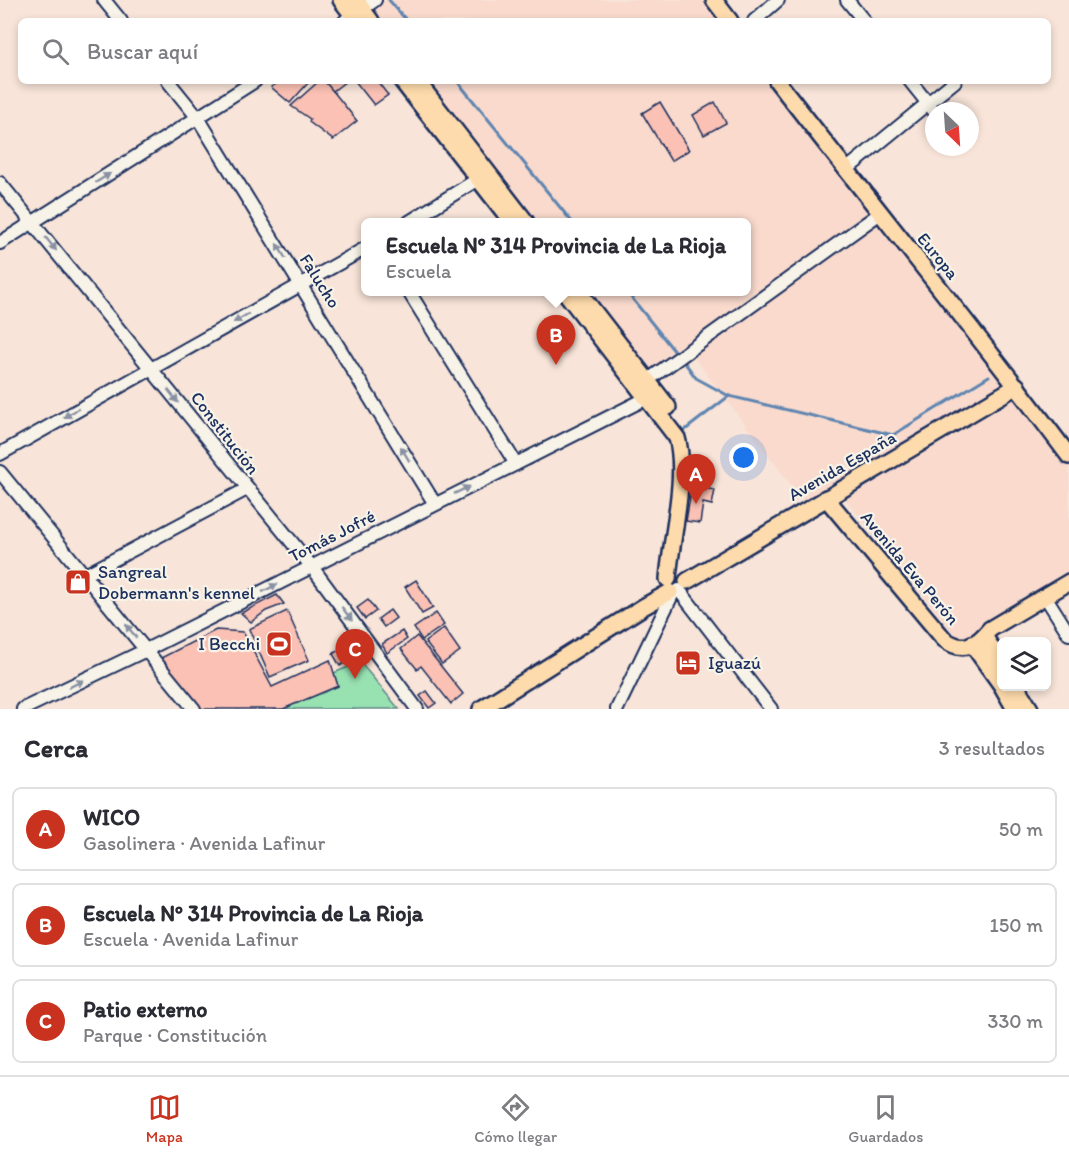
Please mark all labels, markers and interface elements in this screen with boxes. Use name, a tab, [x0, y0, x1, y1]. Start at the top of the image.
search box	[18, 18, 1051, 84]
icon: search	[39, 35, 72, 68]
text: Buscar aquí	[87, 38, 198, 65]
north arrow	[925, 102, 979, 156]
one-way arrow	[95, 173, 111, 184]
popup	[361, 218, 751, 296]
street label: Europa	[912, 228, 964, 285]
text: Escuela Nº 314 Provincia de La Rioja	[386, 232, 726, 259]
one-way arrow	[44, 236, 57, 252]
one-way arrow	[275, 244, 287, 260]
street label: Falucho	[295, 250, 345, 312]
text: Escuela	[386, 259, 452, 283]
one-way arrow	[233, 312, 249, 323]
pin: B	[536, 316, 576, 365]
street label: Constitución	[186, 387, 264, 479]
one-way arrow	[166, 388, 179, 403]
one-way arrow	[63, 408, 79, 419]
street label: Avenida España	[784, 426, 900, 506]
your location	[729, 443, 758, 472]
one-way arrow	[399, 446, 410, 462]
pin: A	[676, 454, 716, 504]
one-way arrow	[454, 486, 471, 495]
street label: Tomás Jofré	[285, 505, 379, 567]
street label: Avenida Eva Perón	[856, 507, 964, 629]
place label: Sangreal Dobermann's kennel	[98, 561, 255, 604]
shop icon: Sangreal Dobermann's kennel	[63, 567, 93, 597]
one-way arrow	[261, 583, 278, 593]
one-way arrow	[340, 606, 352, 621]
one-way arrow	[124, 623, 137, 639]
sports icon: I Becchi	[264, 629, 294, 659]
pin: C	[336, 630, 374, 679]
place label: I Becchi	[198, 633, 260, 655]
map controls	[997, 637, 1051, 691]
button: layers	[997, 637, 1051, 691]
hotel icon: Iguazú	[673, 648, 703, 678]
place label: Iguazú	[708, 652, 761, 674]
one-way arrow	[67, 679, 84, 688]
text: Cerca	[24, 732, 88, 764]
text: 3 resultados	[939, 736, 1045, 760]
text: WICO	[83, 804, 140, 831]
text: A	[39, 817, 52, 841]
text: 50 m	[999, 817, 1043, 841]
text: Gasolinera · Avenida Lafinur	[83, 831, 325, 855]
text: Escuela Nº 314 Provincia de La Rioja	[83, 900, 423, 927]
text: B	[39, 913, 52, 937]
text: 150 m	[990, 913, 1043, 937]
text: Escuela · Avenida Lafinur	[83, 927, 298, 951]
text: Patio externo	[83, 996, 207, 1023]
text: C	[39, 1009, 52, 1033]
text: 330 m	[988, 1009, 1043, 1033]
text: Parque · Constitución	[83, 1023, 267, 1047]
tab: Mapa	[146, 1091, 183, 1146]
tab: Cómo llegar	[474, 1091, 557, 1146]
tab: Guardados	[848, 1091, 923, 1146]

